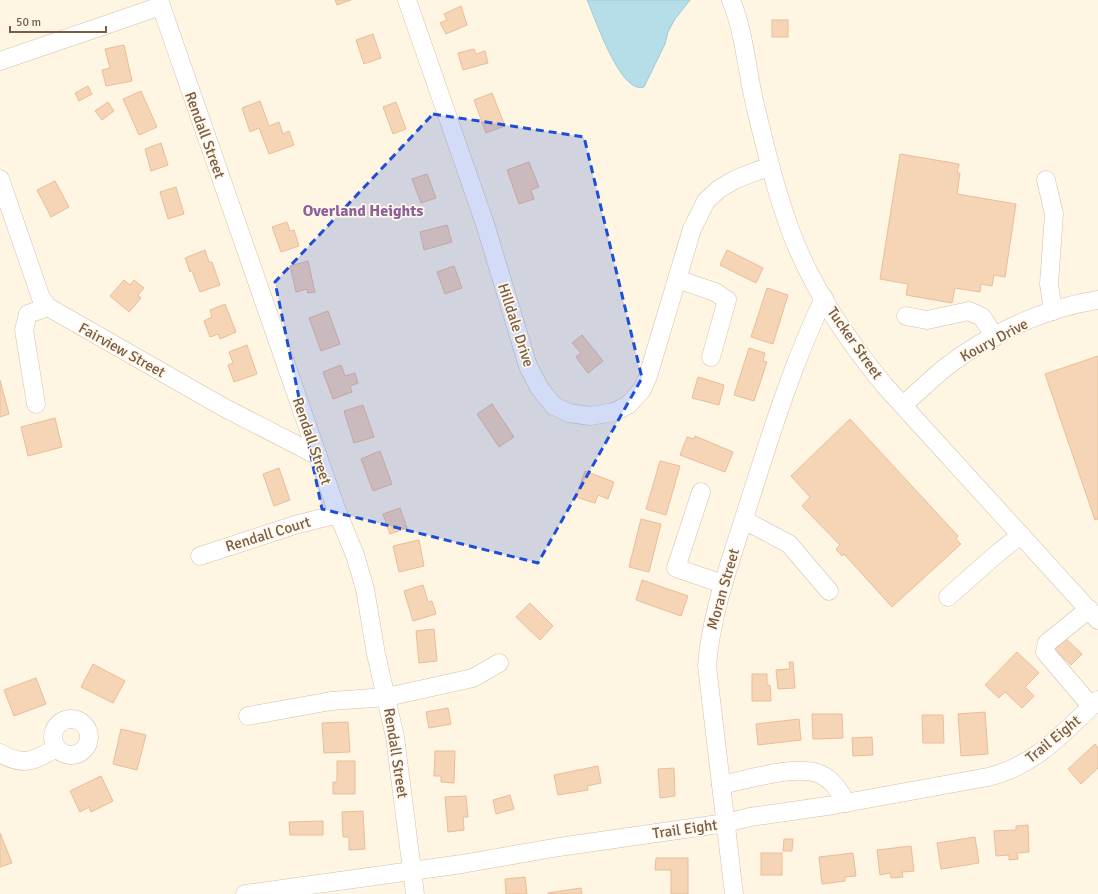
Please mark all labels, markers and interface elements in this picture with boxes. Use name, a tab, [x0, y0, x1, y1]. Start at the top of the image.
scale bar	[10, 8, 106, 34]
text: 50 m	[16, 15, 41, 30]
street label: Rendall Street	[181, 89, 229, 181]
district label: Overland Heights	[303, 201, 423, 221]
street label: Hilldale Drive	[494, 281, 538, 369]
street label: Tucker Street	[824, 303, 886, 383]
street label: Koury Drive	[957, 315, 1031, 365]
street label: Fairview Street	[76, 319, 168, 381]
street label: Rendall Street	[289, 395, 335, 487]
street label: Rendall Court	[223, 513, 313, 555]
street label: Moran Street	[703, 546, 743, 632]
street label: Rendall Street	[380, 707, 412, 799]
street label: Trail Eight	[1022, 711, 1084, 767]
street label: Trail Eight	[651, 816, 719, 842]

